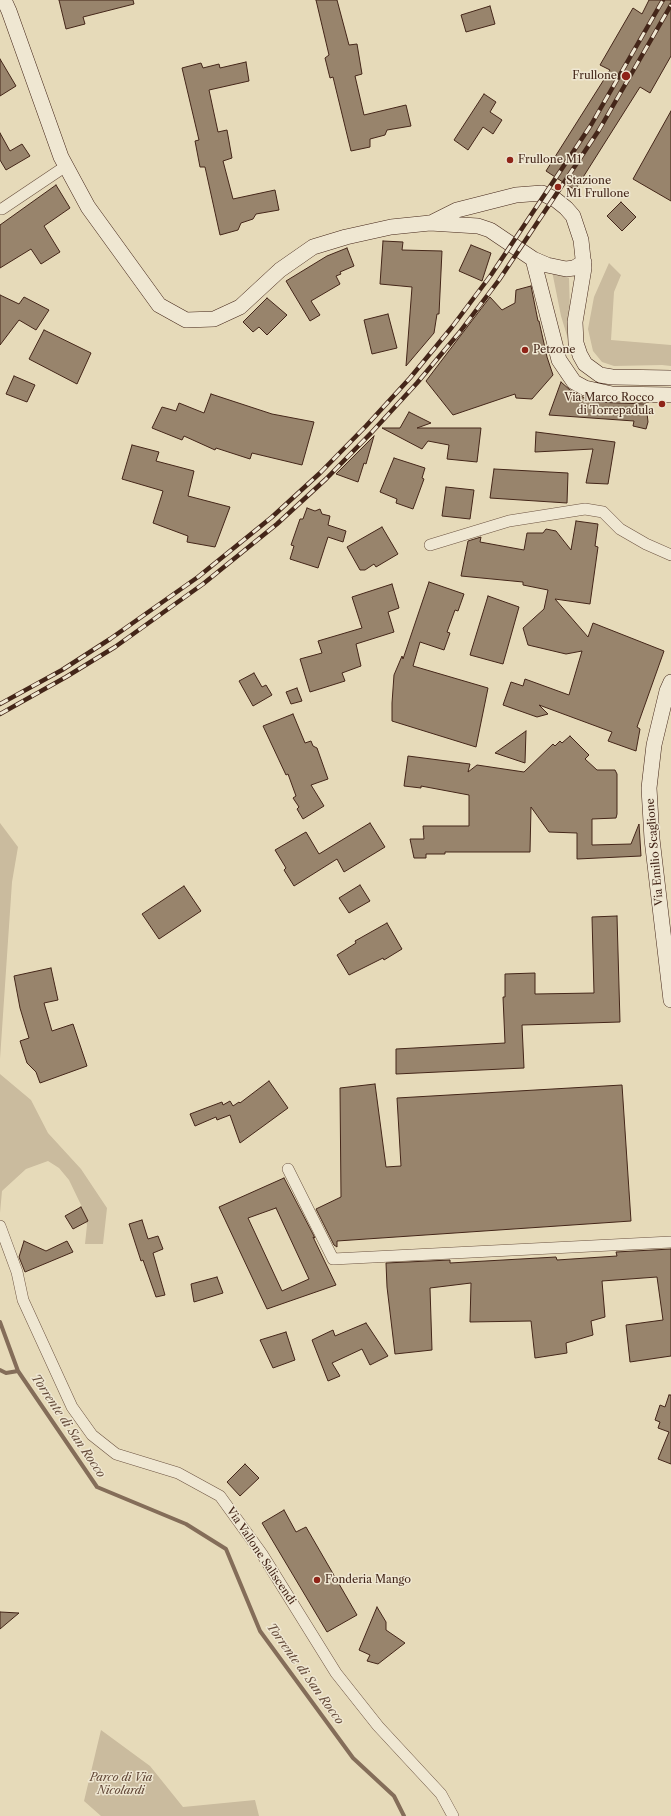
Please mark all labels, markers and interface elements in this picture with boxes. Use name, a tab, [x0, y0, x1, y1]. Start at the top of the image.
place label: Frullone	[572, 69, 617, 83]
marker: Frullone	[620, 70, 632, 82]
place label: Frullone M1	[518, 153, 582, 167]
marker: Frullone M1	[505, 155, 515, 165]
place label: Stazione M1 Frullone	[566, 174, 630, 200]
marker: Stazione M1 Frullone	[553, 182, 563, 192]
place label: Petzone	[533, 343, 575, 357]
marker: Petzone	[520, 345, 530, 355]
place label: Via Marco Rocco di Torrepadula	[564, 391, 654, 417]
marker: Via Marco Rocco di Torrepadula	[657, 399, 667, 409]
street label: Via Emilio Scaglione	[644, 798, 666, 906]
water label: Torrente di San Rocco	[28, 1372, 108, 1480]
street label: Via Vallone Saliscendi	[223, 1505, 299, 1607]
place label: Fonderia Mango	[325, 1573, 411, 1587]
marker: Fonderia Mango	[312, 1575, 322, 1585]
water label: Torrente di San Rocco	[263, 1621, 347, 1727]
park label: Parco di Via Nicolardi	[90, 1771, 152, 1797]

